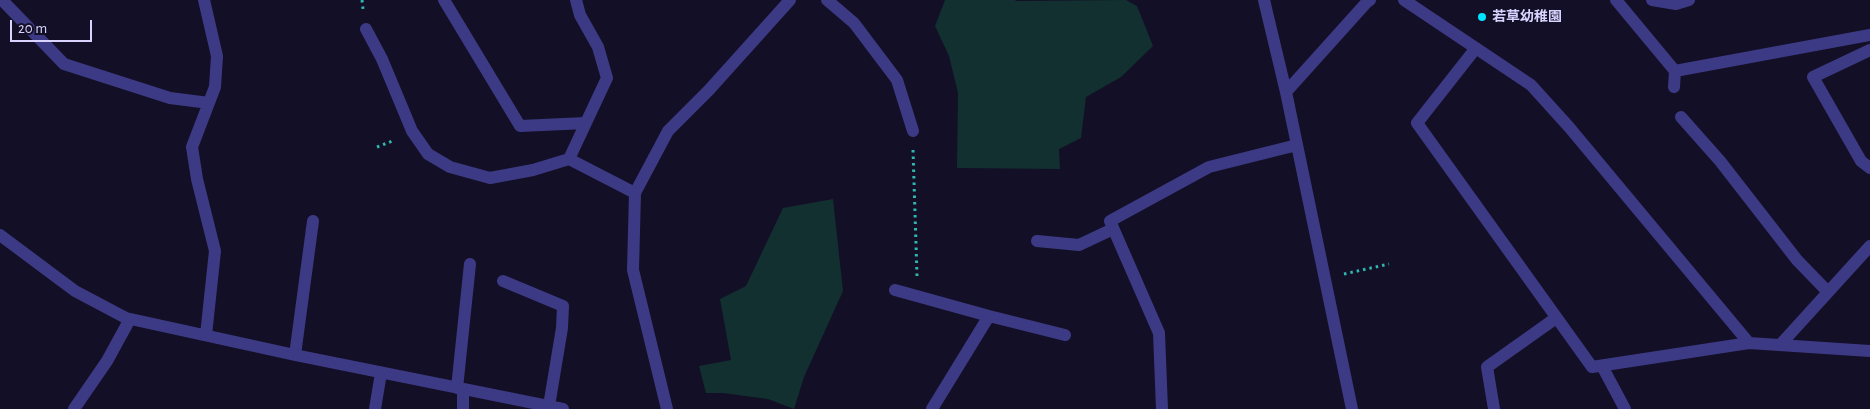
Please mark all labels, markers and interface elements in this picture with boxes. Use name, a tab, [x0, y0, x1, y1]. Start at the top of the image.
place label: 若草幼稚園	[1492, 9, 1562, 25]
scale bar	[12, 10, 95, 42]
marker: 若草幼稚園	[1476, 11, 1488, 23]
text: 20 m	[18, 21, 47, 36]

